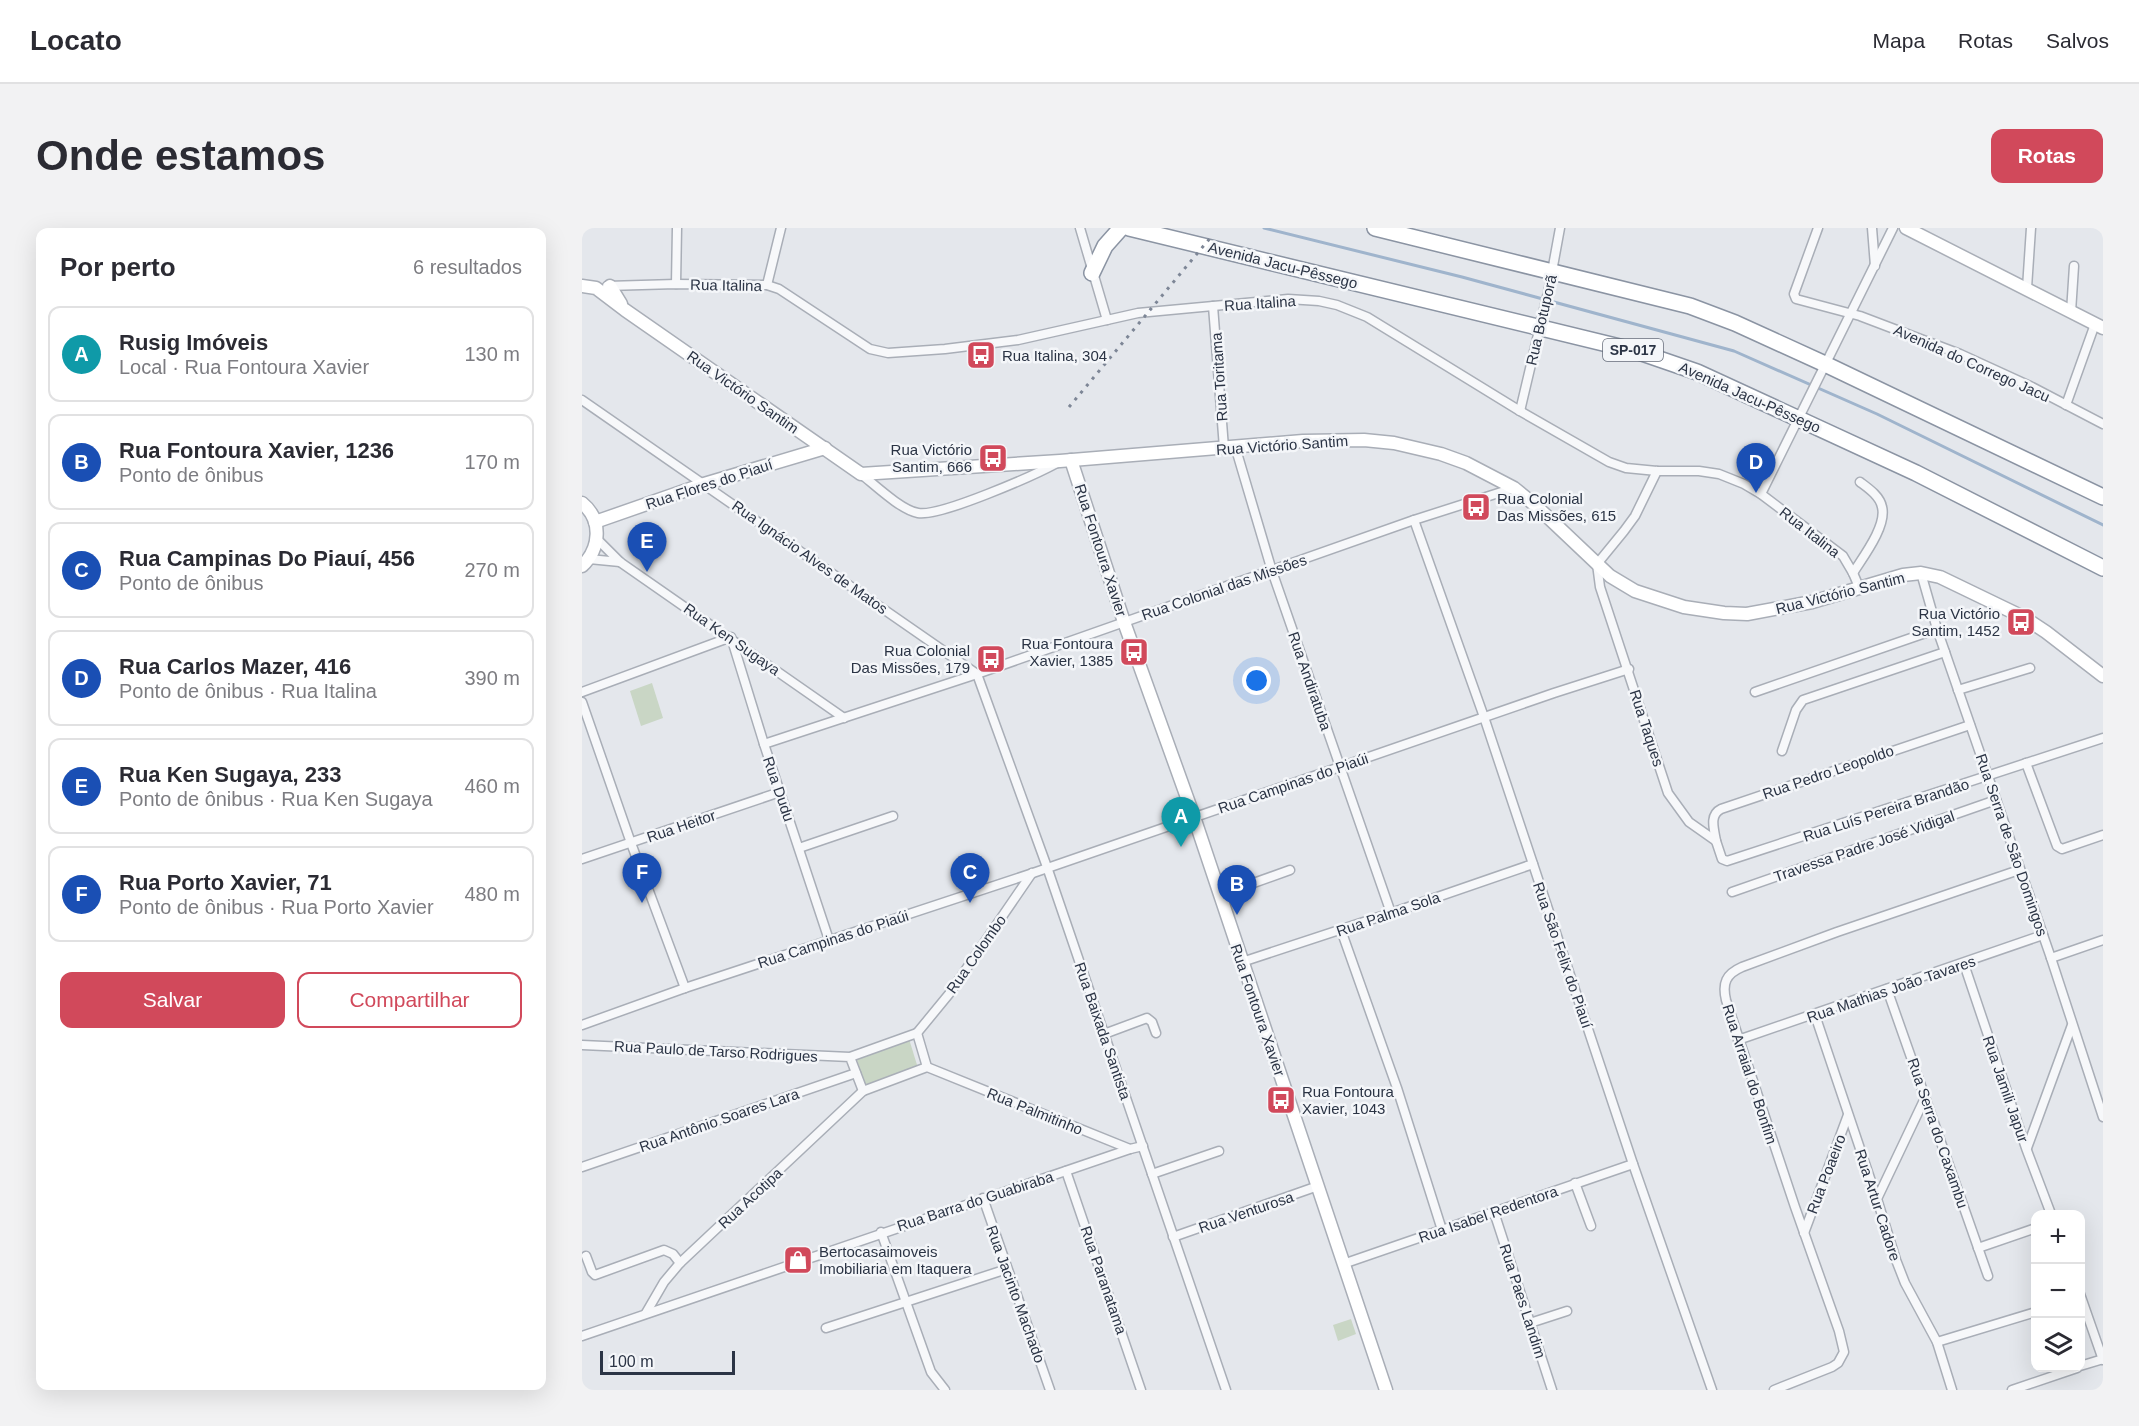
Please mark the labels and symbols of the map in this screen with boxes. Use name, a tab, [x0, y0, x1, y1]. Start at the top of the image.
street label: Avenida Jacu-Pêssego	[1207, 238, 1359, 292]
street label: Rua Botuporã	[1522, 272, 1560, 367]
street label: Rua Italina	[690, 276, 763, 294]
street label: Rua Italina	[1224, 292, 1297, 314]
street label: Avenida do Corrego Jacu	[1891, 321, 2053, 405]
street label: Rua Toritama	[1207, 331, 1231, 422]
bus stop icon: Rua Italina, 304	[965, 339, 997, 371]
road number: SP-017	[1603, 339, 1663, 361]
street label: Rua Victório Santim	[684, 347, 802, 437]
place label: Rua Italina, 304	[1002, 347, 1107, 364]
street label: Avenida Jacu-Pêssego	[1677, 358, 1823, 436]
street label: Rua Victório Santim	[1215, 432, 1349, 458]
place label: Rua Victório Santim, 666	[891, 441, 972, 475]
bus stop icon: Rua Victório Santim, 666	[977, 442, 1009, 474]
pin: D	[1736, 444, 1776, 493]
street label: Rua Flores do Piauí	[643, 455, 775, 513]
street label: Rua Fontoura Xavier	[1072, 482, 1130, 618]
place label: Rua Colonial Das Missões, 615	[1497, 490, 1616, 524]
bus stop icon: Rua Colonial Das Missões, 615	[1460, 491, 1492, 523]
street label: Rua Ignácio Alves de Matos	[729, 497, 891, 617]
street label: Rua Italina	[1777, 503, 1844, 561]
pin: E	[628, 522, 666, 572]
street label: Rua Colonial das Missões	[1139, 551, 1309, 623]
street label: Rua Victório Santim	[1774, 569, 1906, 617]
street label: Rua Ken Sugaya	[681, 600, 784, 679]
place label: Rua Victório Santim, 1452	[1912, 605, 2000, 639]
bus stop icon: Rua Victório Santim, 1452	[2005, 606, 2037, 638]
street label: Rua Andiratuba	[1285, 629, 1335, 733]
place label: Rua Fontoura Xavier, 1385	[1021, 635, 1114, 669]
bus stop icon: Rua Fontoura Xavier, 1385	[1118, 636, 1150, 668]
place label: Rua Colonial Das Missões, 179	[851, 642, 970, 676]
bus stop icon: Rua Colonial Das Missões, 179	[975, 643, 1007, 675]
your location	[1242, 666, 1271, 695]
street label: Rua Taques	[1627, 687, 1667, 769]
street label: Rua Pedro Leopoldo	[1760, 742, 1896, 802]
street label: Rua Campinas do Piaúi	[1216, 749, 1370, 817]
street label: Rua Serra de São Domingos	[1973, 752, 2051, 938]
street label: Rua Dudu	[760, 754, 798, 824]
street label: Rua Luís Pereira Brandão	[1801, 775, 1971, 845]
pin: A	[1162, 798, 1200, 847]
street label: Rua Heitor	[644, 806, 718, 846]
street label: Travessa Padre José Vidigal	[1771, 807, 1957, 885]
pin: F	[622, 854, 662, 903]
pin: C	[950, 854, 990, 903]
pin: B	[1218, 866, 1256, 915]
street label: Rua São Felix do Piauí	[1530, 880, 1596, 1031]
street label: Rua Palma Sola	[1334, 888, 1443, 940]
street label: Rua Campinas do Piaúi	[755, 907, 911, 971]
street label: Rua Colombo	[943, 912, 1009, 996]
street label: Rua Fontoura Xavier	[1227, 942, 1289, 1078]
street label: Rua Mathias João Tavares	[1804, 952, 1978, 1026]
street label: Rua Baixada Santista	[1071, 960, 1135, 1103]
street label: Rua Arraial do Bonfim	[1719, 1002, 1781, 1146]
street label: Rua Jamili Japur	[1980, 1033, 2032, 1145]
street label: Rua Paulo de Tarso Rodrigues	[614, 1037, 818, 1065]
street label: Rua Serra do Caxambu	[1904, 1056, 1972, 1210]
place label: Rua Fontoura Xavier, 1043	[1302, 1083, 1394, 1117]
street label: Rua Antônio Soares Lara	[637, 1084, 802, 1155]
street label: Rua Palmitinho	[985, 1084, 1085, 1138]
bus stop icon: Rua Fontoura Xavier, 1043	[1265, 1084, 1297, 1116]
street label: Rua Poaeiro	[1803, 1132, 1849, 1216]
street label: Rua Artur Cadore	[1852, 1147, 1904, 1263]
street label: Rua Acotipa	[715, 1164, 786, 1232]
street label: Rua Barra do Guabiraba	[895, 1167, 1056, 1234]
street label: Rua Isabel Redentora	[1416, 1182, 1560, 1246]
street label: Rua Venturosa	[1196, 1188, 1296, 1236]
street label: Rua Jacinto Machado	[983, 1223, 1049, 1365]
street label: Rua Paranatama	[1078, 1224, 1131, 1337]
street label: Rua Paes Landim	[1496, 1242, 1550, 1360]
place label: Bertocasaimoveis Imobiliaria em Itaquera	[819, 1243, 972, 1277]
shop icon: Bertocasaimoveis Imobiliaria em Itaquera	[782, 1244, 814, 1276]
scale bar	[600, 1348, 735, 1376]

